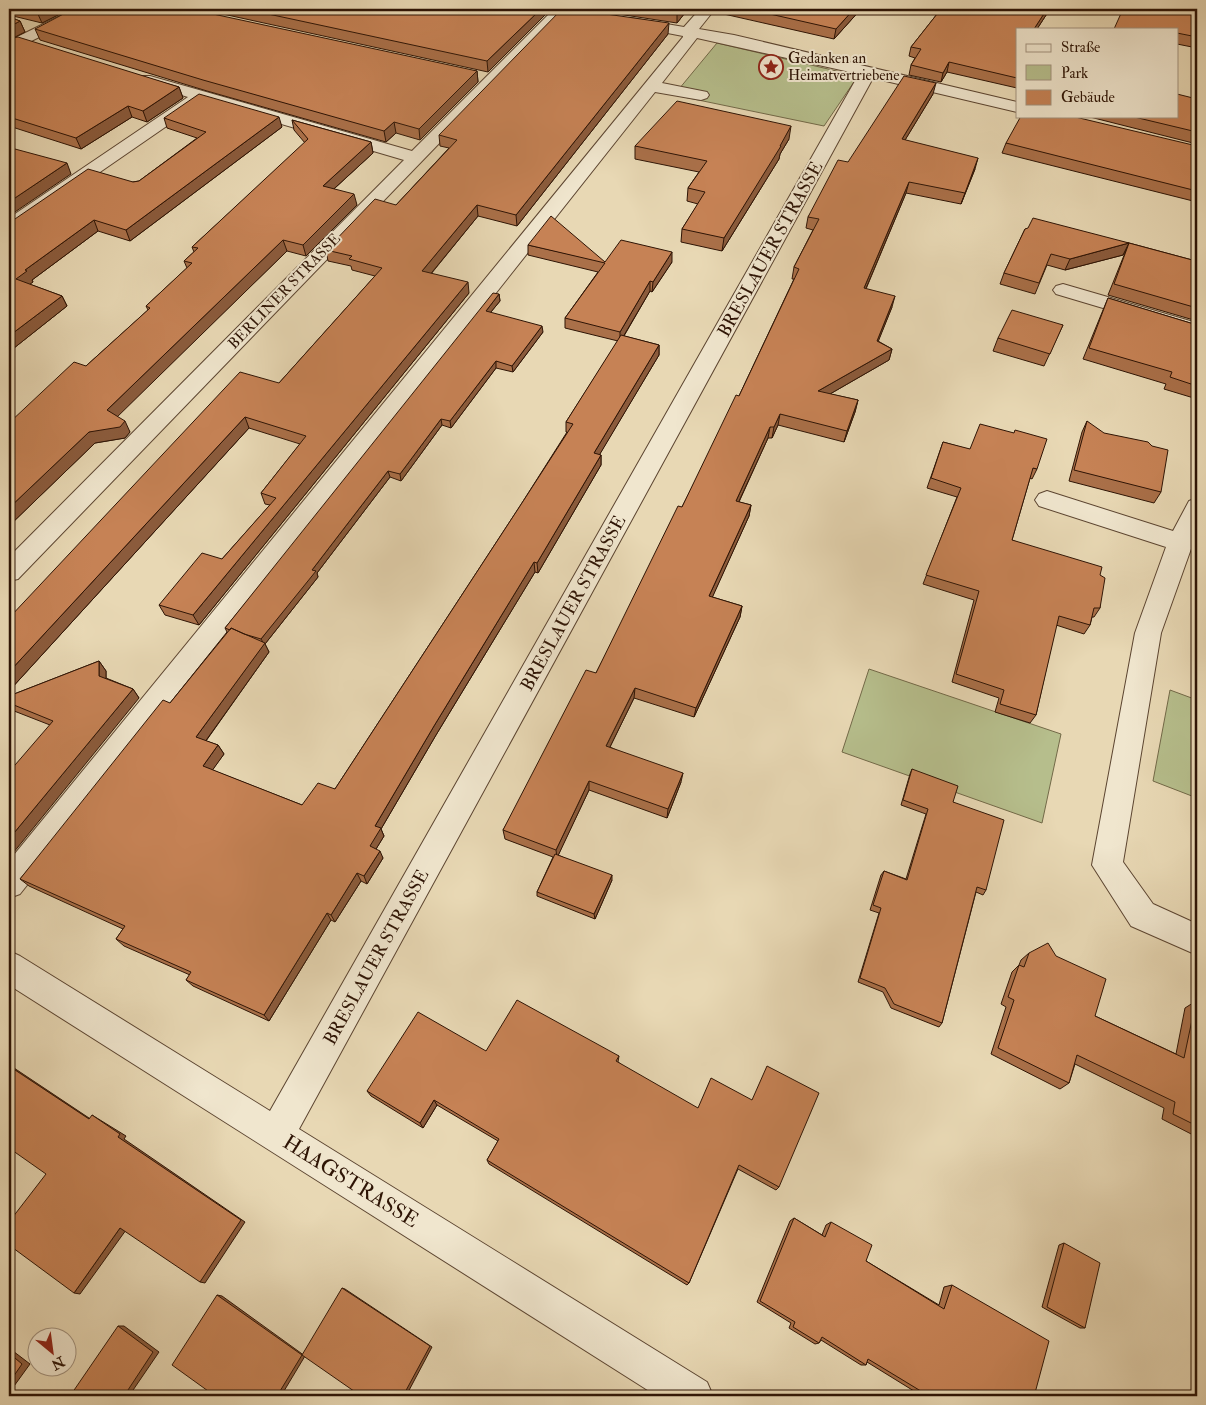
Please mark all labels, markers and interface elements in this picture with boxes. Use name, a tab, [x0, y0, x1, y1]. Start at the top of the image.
legend	[1016, 28, 1178, 118]
text: Straße	[1061, 38, 1100, 57]
place label: Gedanken an Heimatvertriebene	[788, 49, 900, 85]
place icon: Gedanken an Heimatvertriebene	[758, 54, 784, 80]
text: Park	[1061, 64, 1088, 83]
text: Gebäude	[1061, 88, 1115, 107]
street label: BRESLAUER STRASSE	[713, 157, 828, 341]
street label: BERLINER STRASSE	[224, 229, 345, 353]
street label: BRESLAUER STRASSE	[516, 511, 631, 695]
street label: BRESLAUER STRASSE	[319, 865, 434, 1049]
street label: HAAGSTRASSE	[278, 1129, 424, 1234]
north arrow	[28, 1328, 78, 1378]
text: N	[48, 1352, 69, 1374]

